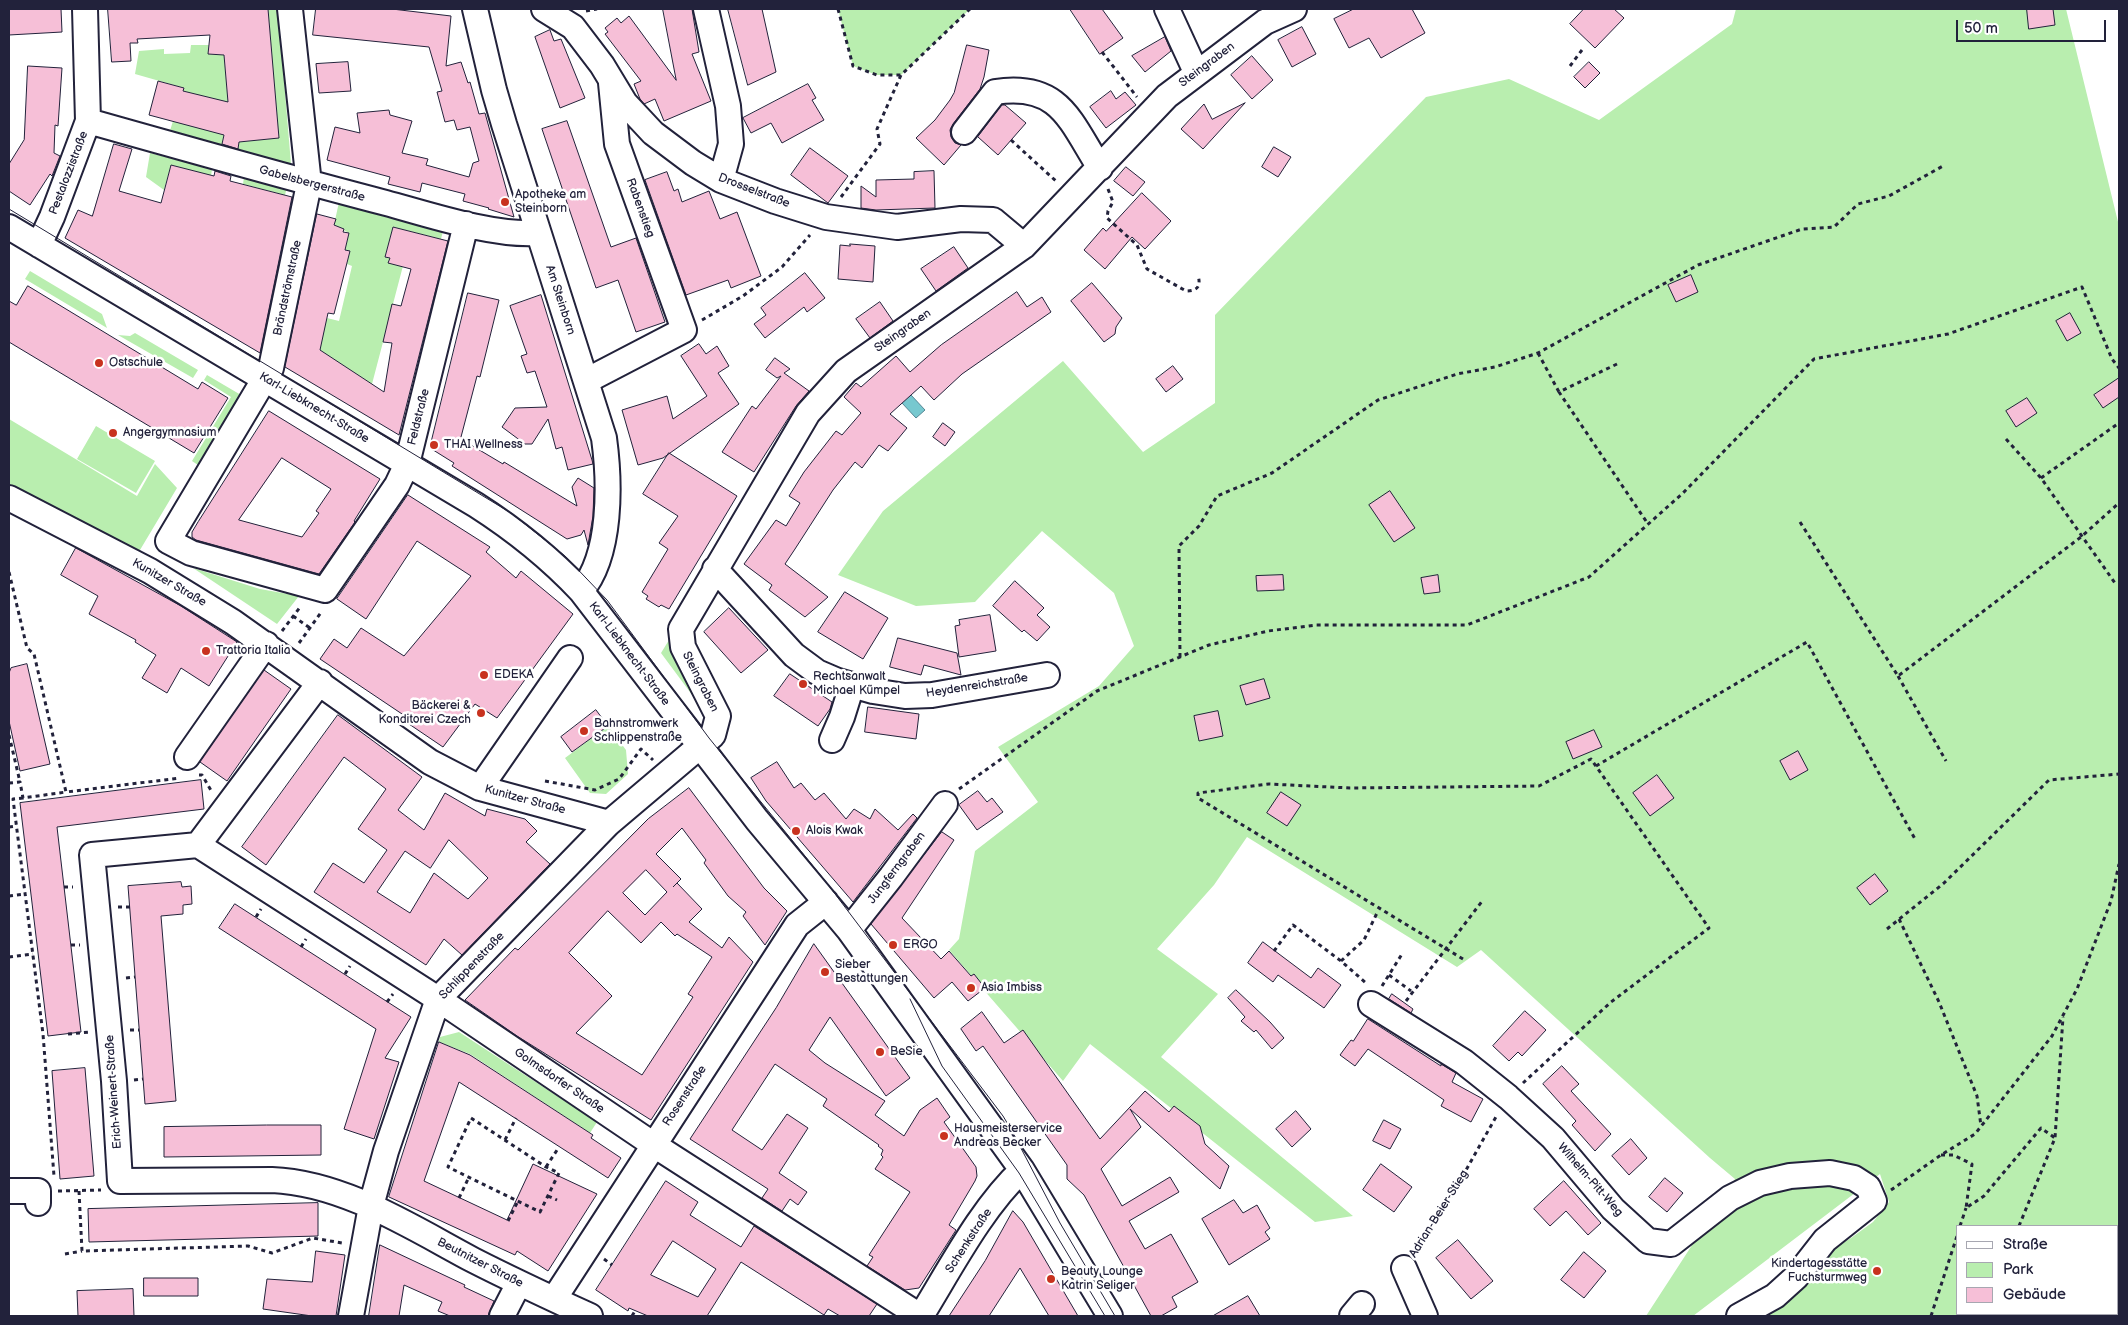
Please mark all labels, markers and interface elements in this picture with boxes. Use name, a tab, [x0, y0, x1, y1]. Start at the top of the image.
scale bar	[1958, 10, 2108, 42]
text: 50 m	[1964, 19, 1998, 38]
street label: Steingraben	[1176, 39, 1238, 91]
street label: Pestalozzistraße	[46, 129, 92, 217]
street label: Gabelsbergerstraße	[258, 163, 366, 205]
street label: Drosselstraße	[716, 171, 792, 211]
street label: Rabenstieg	[623, 176, 657, 240]
place label: Apotheke am Steinborn	[515, 188, 586, 216]
marker: Apotheke am Steinborn	[499, 196, 511, 208]
street label: Brändströmstraße	[271, 239, 305, 337]
street label: Am Steinborn	[542, 263, 578, 337]
street label: Steingraben	[872, 306, 934, 356]
place label: Ostschule	[109, 356, 163, 370]
marker: Ostschule	[93, 357, 105, 369]
street label: Karl-Liebknecht-Straße	[256, 369, 372, 447]
street label: Feldstraße	[405, 387, 433, 447]
place label: Angergymnasium	[123, 426, 216, 440]
marker: Angergymnasium	[107, 427, 119, 439]
place label: THAI Wellness	[444, 438, 523, 452]
marker: THAI Wellness	[428, 439, 440, 451]
street label: Kunitzer Straße	[129, 556, 209, 610]
street label: Karl-Liebknecht-Straße	[585, 599, 673, 709]
place label: Trattoria Italia	[216, 644, 291, 658]
marker: Trattoria Italia	[200, 645, 212, 657]
street label: Steingraben	[679, 649, 721, 715]
place label: EDEKA	[494, 668, 534, 682]
marker: EDEKA	[478, 669, 490, 681]
place label: Rechtsanwalt Michael Kümpel	[813, 670, 900, 698]
street label: Heydenreichstraße	[925, 671, 1029, 701]
marker: Rechtsanwalt Michael Kümpel	[797, 678, 809, 690]
place label: Bäckerei & Konditorei Czech	[379, 699, 471, 727]
marker: Bäckerei & Konditorei Czech	[475, 707, 487, 719]
place label: Bahnstromwerk Schlippenstraße	[594, 717, 682, 745]
marker: Bahnstromwerk Schlippenstraße	[578, 725, 590, 737]
street label: Kunitzer Straße	[483, 782, 567, 818]
place label: Alois Kwak	[806, 824, 863, 838]
marker: Alois Kwak	[790, 825, 802, 837]
street label: Jungferngraben	[865, 829, 929, 907]
street label: Schlippenstraße	[436, 929, 508, 1003]
place label: ERGO	[903, 938, 938, 952]
marker: ERGO	[887, 939, 899, 951]
place label: Sieber Bestattungen	[835, 958, 908, 986]
marker: Sieber Bestattungen	[819, 966, 831, 978]
place label: Asia Imbiss	[981, 981, 1042, 995]
marker: Asia Imbiss	[965, 982, 977, 994]
street label: Erich-Weinert-Straße	[103, 1034, 125, 1150]
street label: Golmsdorfer Straße	[511, 1045, 607, 1117]
place label: BeSie	[890, 1045, 923, 1059]
marker: BeSie	[874, 1046, 886, 1058]
street label: Rosenstraße	[660, 1063, 710, 1129]
place label: Hausmeisterservice Andreas Becker	[954, 1122, 1062, 1150]
marker: Hausmeisterservice Andreas Becker	[938, 1130, 950, 1142]
street label: Wilhelm-Pitt-Weg	[1554, 1140, 1626, 1220]
street label: Adrian-Beier-Stieg	[1406, 1168, 1472, 1260]
street label: Schenkstraße	[943, 1206, 995, 1276]
legend	[1956, 1225, 2118, 1315]
street label: Beutnitzer Straße	[434, 1235, 526, 1291]
text: Straße	[2003, 1235, 2048, 1254]
place label: Kindertagesstätte Fuchsturmweg	[1771, 1257, 1867, 1285]
text: Park	[2003, 1260, 2033, 1279]
place label: Beauty Lounge Katrin Seliger	[1061, 1265, 1143, 1293]
marker: Kindertagesstätte Fuchsturmweg	[1871, 1265, 1883, 1277]
marker: Beauty Lounge Katrin Seliger	[1045, 1273, 1057, 1285]
text: Gebäude	[2003, 1285, 2066, 1304]

